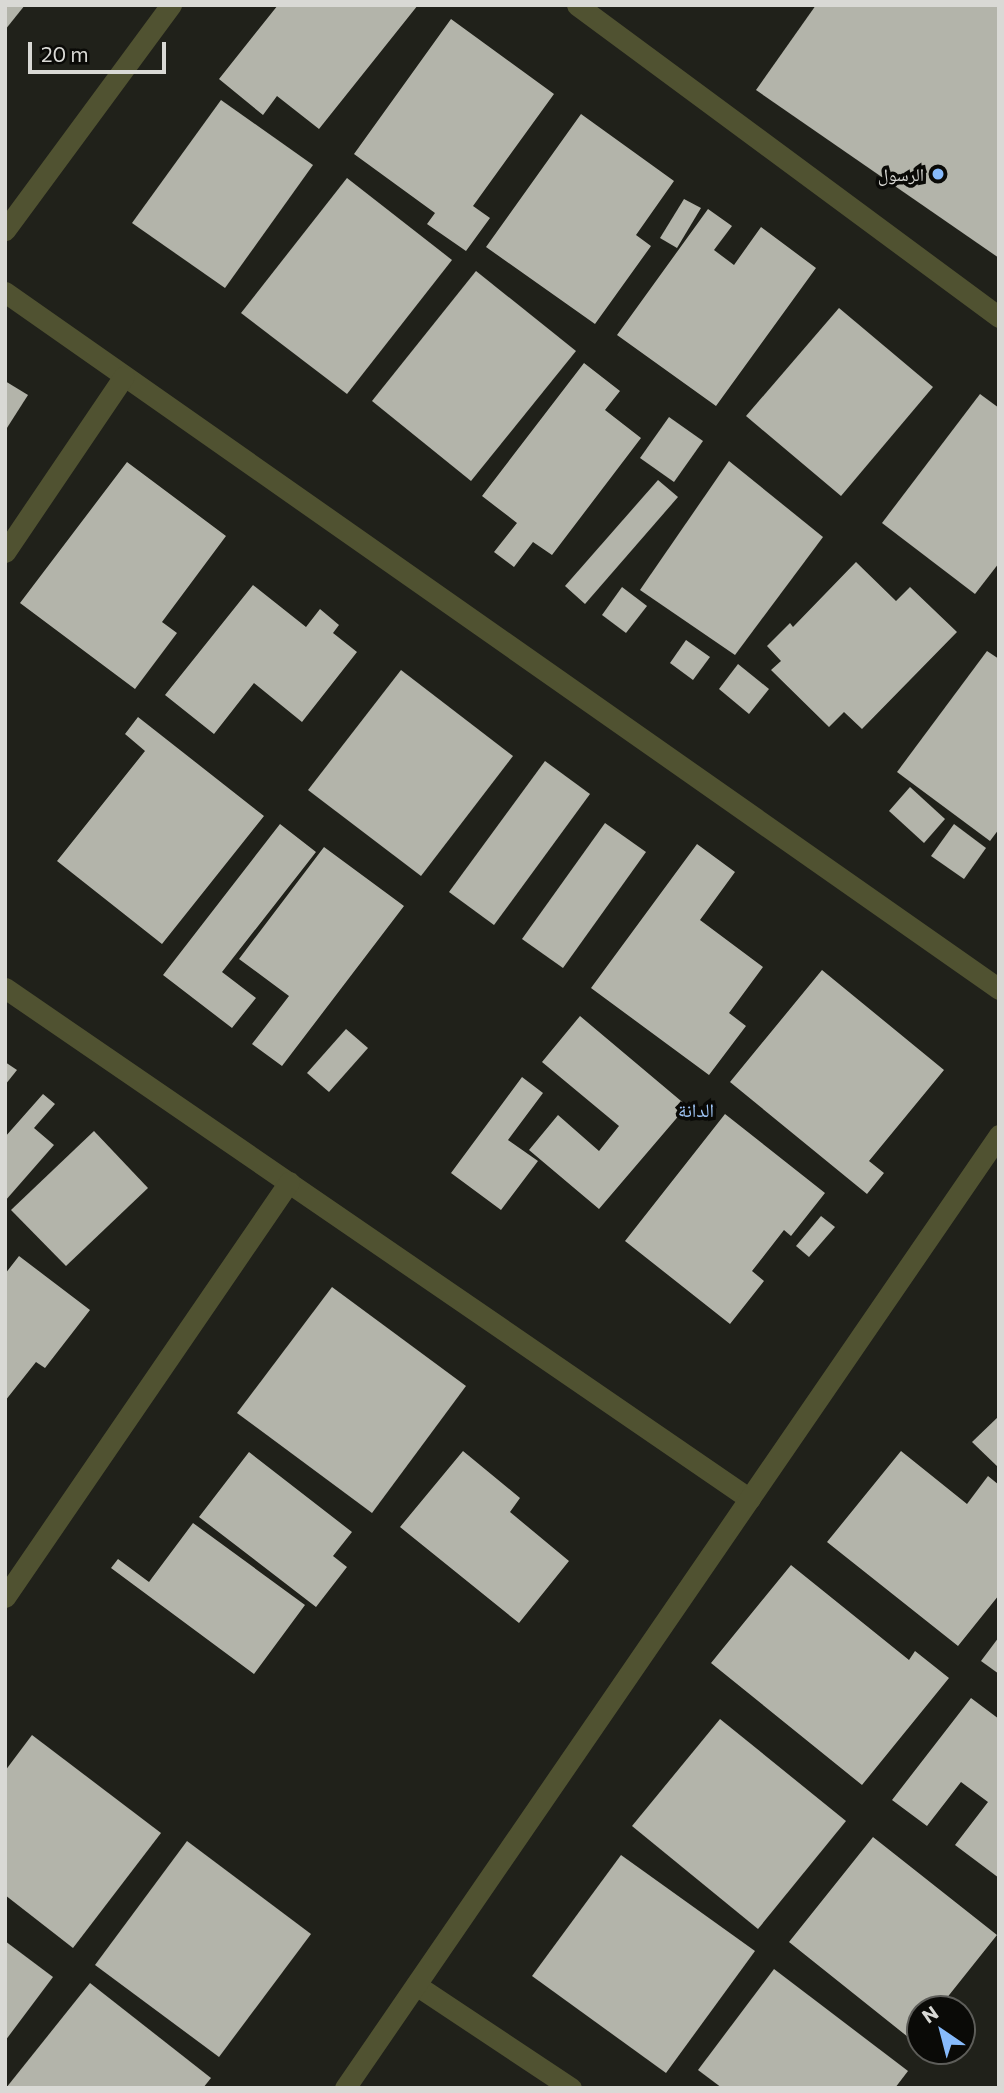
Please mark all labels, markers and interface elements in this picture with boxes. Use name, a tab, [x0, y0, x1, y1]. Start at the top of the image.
scale bar	[32, 28, 170, 72]
text: 20 m	[41, 41, 89, 66]
place label: الرسول	[878, 163, 924, 185]
marker: الرسول	[930, 166, 946, 182]
district label: الدانة	[678, 1099, 714, 1121]
north arrow	[906, 1995, 976, 2065]
text: N	[917, 2001, 942, 2028]

